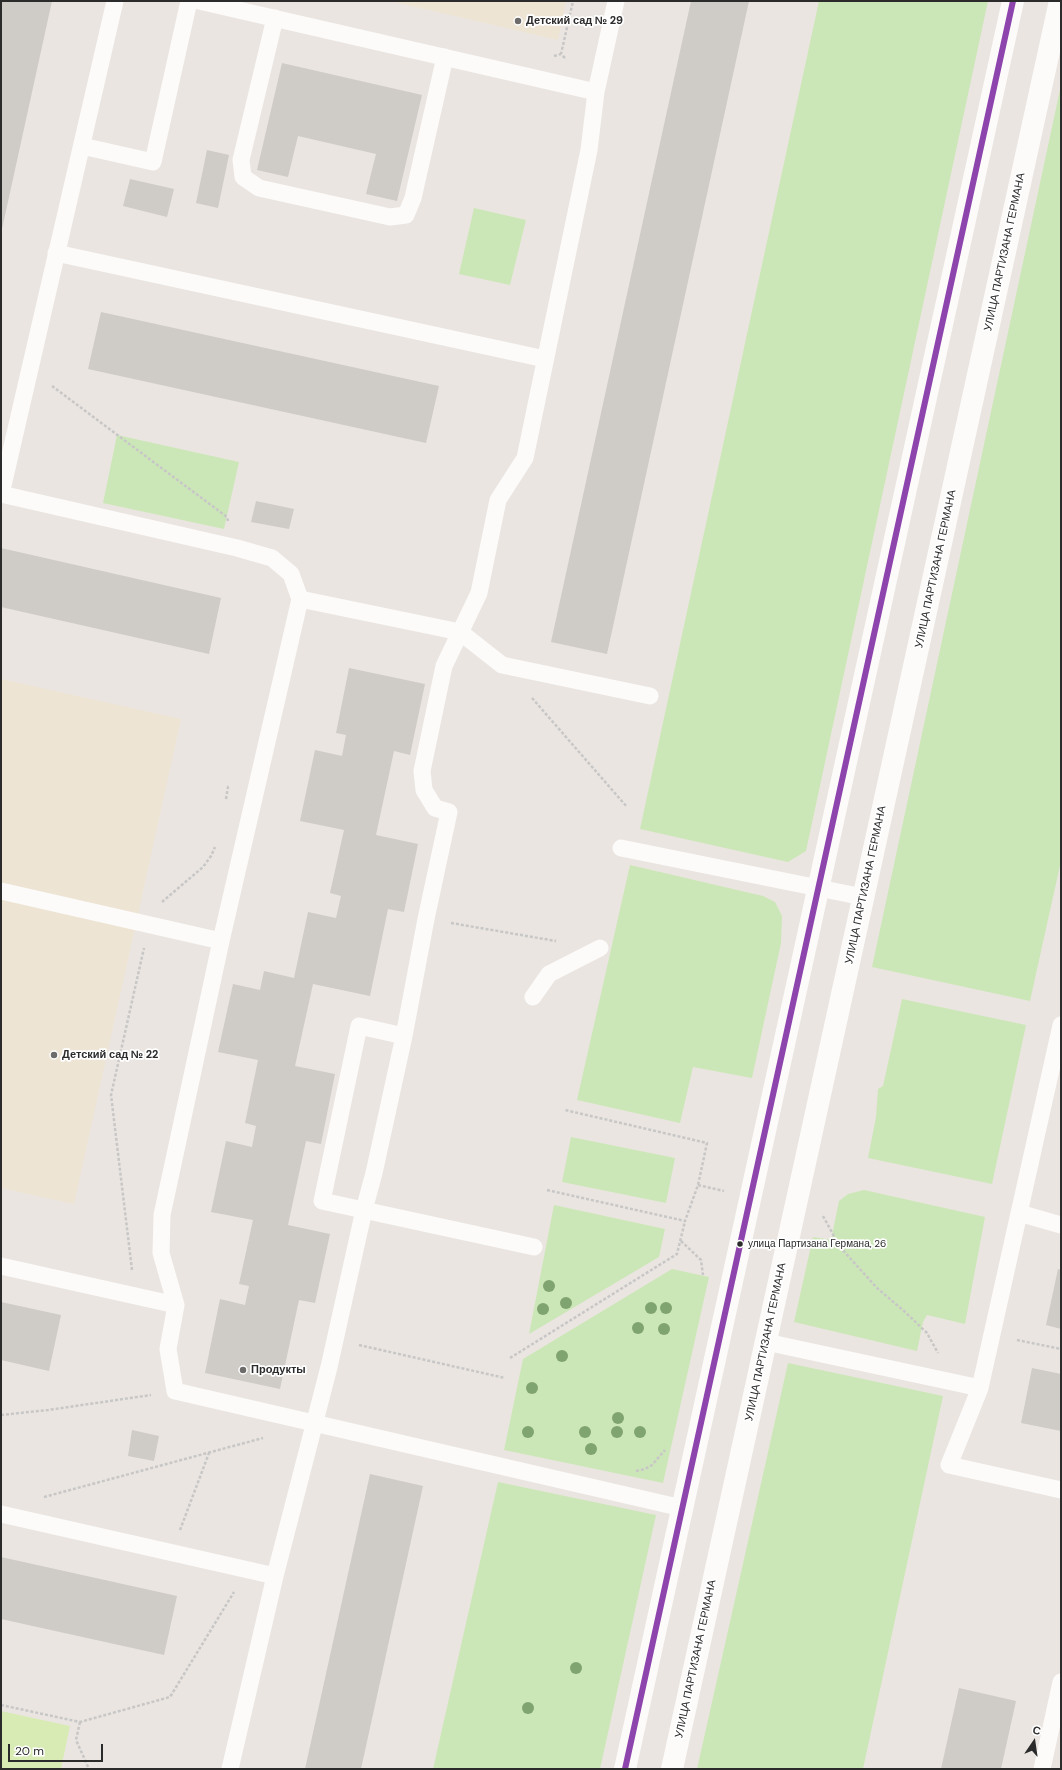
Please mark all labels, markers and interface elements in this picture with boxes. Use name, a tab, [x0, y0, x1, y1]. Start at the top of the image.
place label: Детский сад № 29	[526, 14, 623, 28]
marker: Детский сад № 29	[513, 16, 523, 26]
street label: УЛИЦА ПАРТИЗАНА ГЕРМАНА	[982, 172, 1028, 332]
street label: УЛИЦА ПАРТИЗАНА ГЕРМАНА	[913, 489, 959, 649]
street label: УЛИЦА ПАРТИЗАНА ГЕРМАНА	[843, 805, 889, 965]
place label: Детский сад № 22	[62, 1048, 158, 1062]
marker: Детский сад № 22	[49, 1050, 59, 1060]
place label: улица Партизана Германа, 26	[748, 1238, 886, 1250]
marker: улица Партизана Германа, 26	[735, 1239, 745, 1249]
street label: УЛИЦА ПАРТИЗАНА ГЕРМАНА	[743, 1262, 789, 1422]
place label: Продукты	[251, 1363, 306, 1377]
marker: Продукты	[238, 1365, 248, 1375]
street label: УЛИЦА ПАРТИЗАНА ГЕРМАНА	[673, 1579, 719, 1739]
north arrow	[1014, 1722, 1054, 1762]
text: С	[1031, 1723, 1042, 1738]
scale bar	[10, 1736, 105, 1762]
text: 20 m	[15, 1743, 44, 1759]

